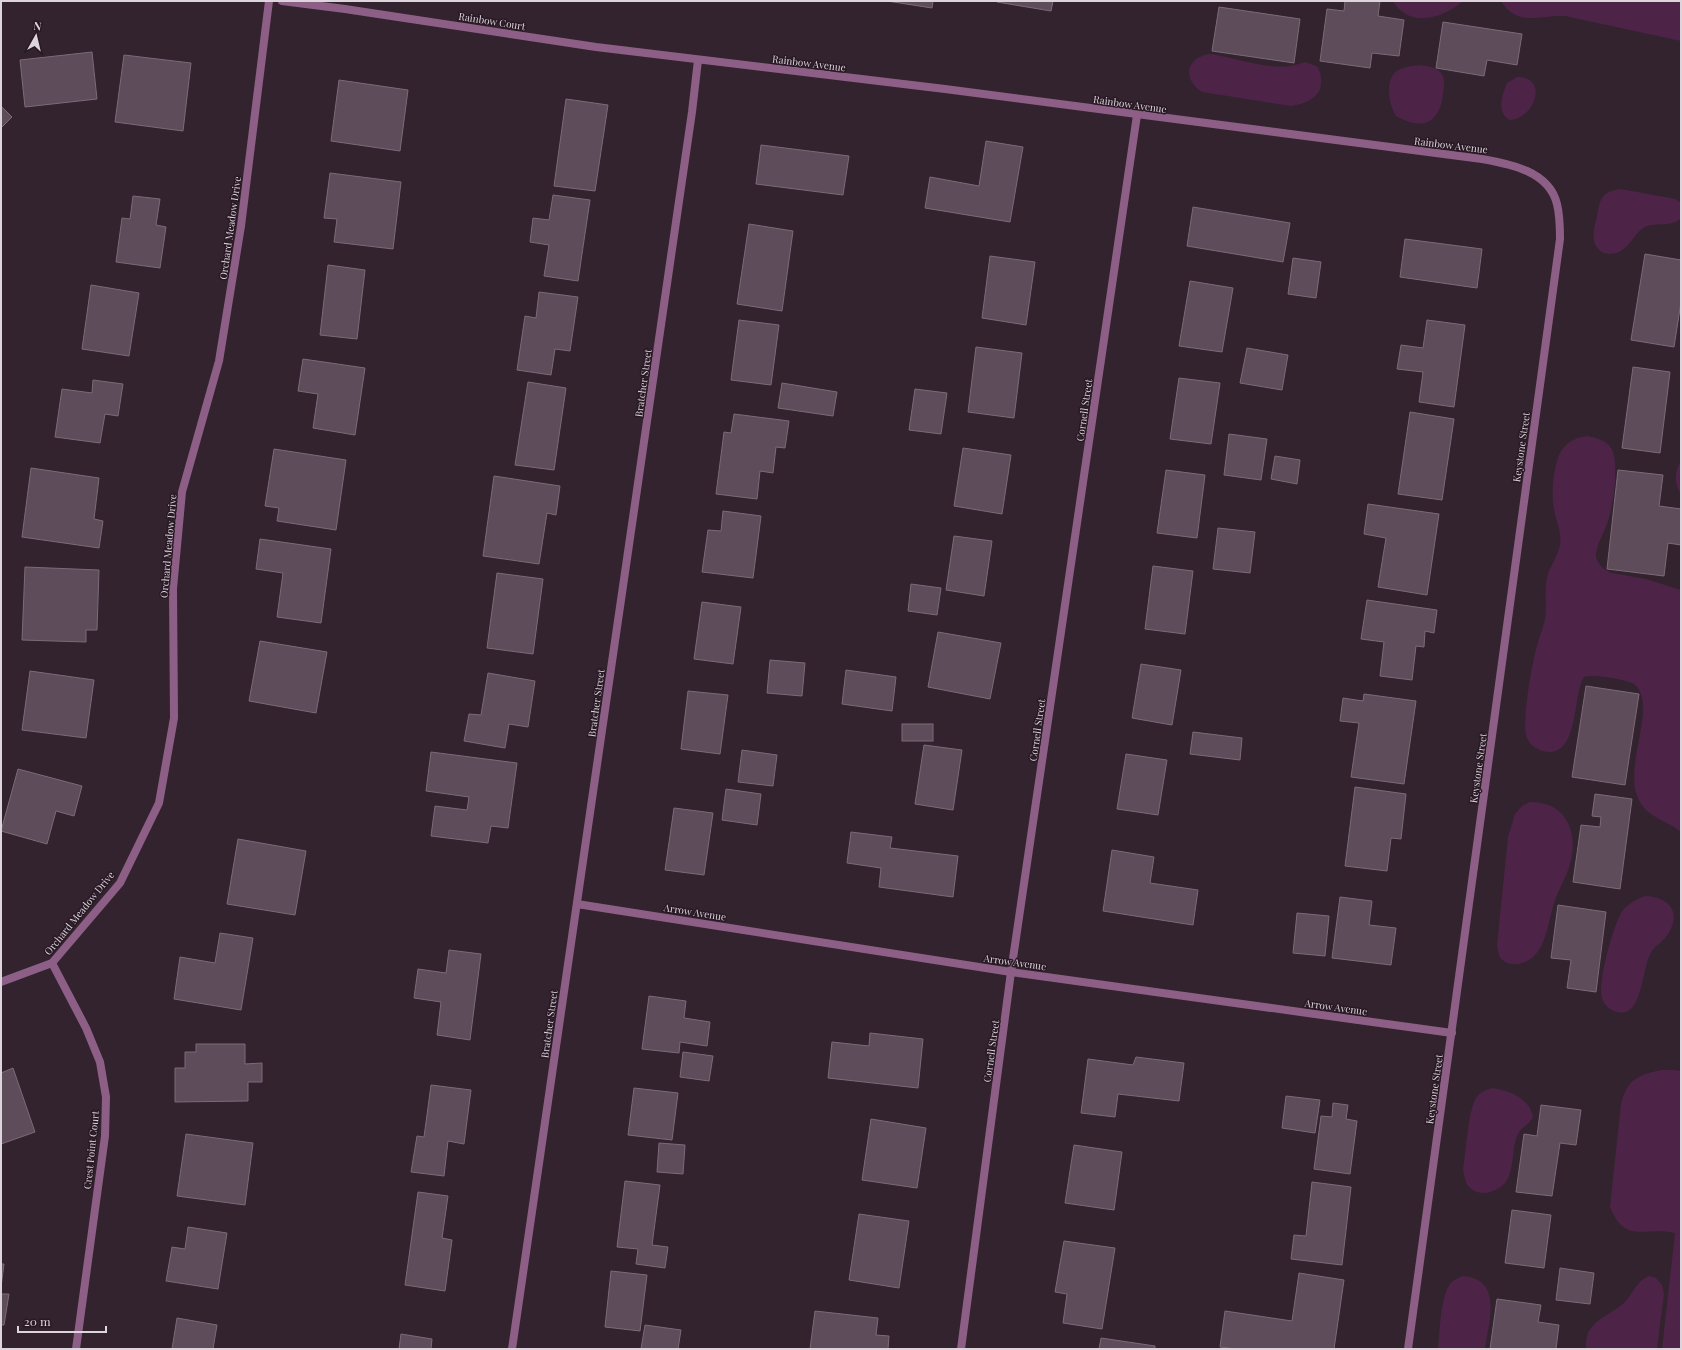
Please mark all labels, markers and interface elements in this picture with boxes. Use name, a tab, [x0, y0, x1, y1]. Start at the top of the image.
street label: Rainbow Court	[458, 9, 527, 33]
north arrow	[16, 16, 56, 56]
text: N	[32, 18, 42, 34]
street label: Rainbow Avenue	[771, 52, 847, 74]
street label: Rainbow Avenue	[1092, 92, 1168, 116]
street label: Rainbow Avenue	[1413, 134, 1489, 156]
street label: Orchard Meadow Drive	[216, 175, 244, 281]
street label: Bratcher Street	[631, 348, 655, 418]
street label: Cornell Street	[1073, 377, 1095, 442]
street label: Keystone Street	[1509, 411, 1533, 483]
street label: Orchard Meadow Drive	[156, 494, 180, 598]
street label: Bratcher Street	[584, 668, 608, 738]
street label: Cornell Street	[1026, 697, 1048, 762]
street label: Keystone Street	[1466, 732, 1490, 804]
street label: Orchard Meadow Drive	[41, 868, 117, 958]
street label: Arrow Avenue	[662, 900, 727, 924]
street label: Arrow Avenue	[982, 951, 1047, 973]
street label: Bratcher Street	[537, 989, 561, 1059]
street label: Arrow Avenue	[1303, 996, 1368, 1018]
street label: Cornell Street	[980, 1018, 1002, 1083]
street label: Keystone Street	[1422, 1053, 1446, 1125]
street label: Crest Point Court	[80, 1110, 102, 1190]
scale bar	[18, 1308, 106, 1334]
text: 20 m	[24, 1313, 51, 1329]

